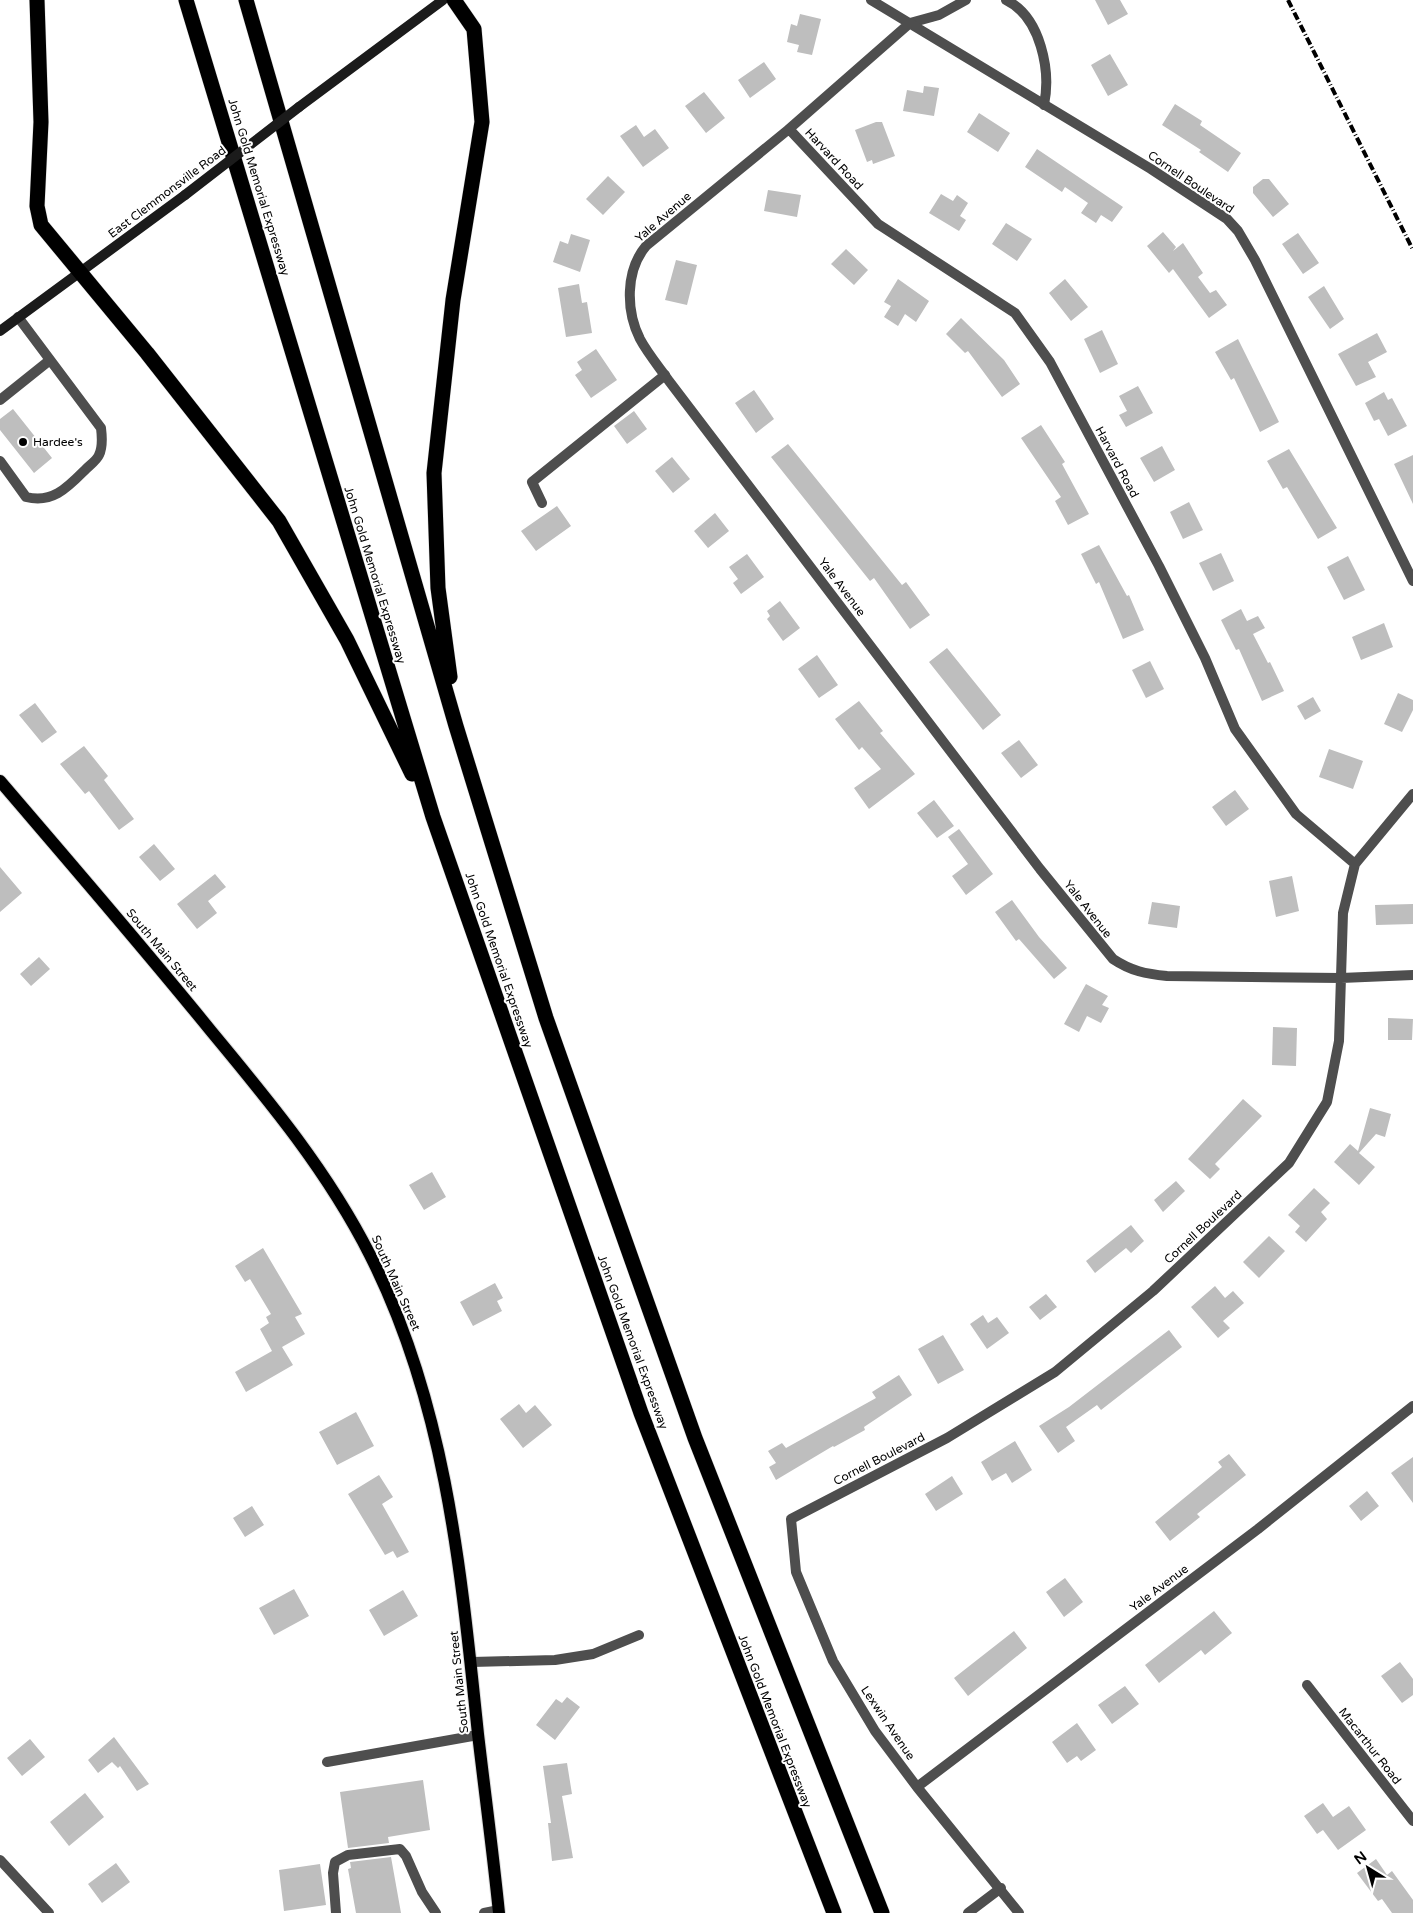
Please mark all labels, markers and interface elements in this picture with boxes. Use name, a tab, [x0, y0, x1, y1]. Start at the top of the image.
street label: John Gold Memorial Expressway	[225, 97, 293, 278]
street label: Harvard Road	[802, 125, 866, 193]
street label: East Clemmonsville Road	[105, 143, 229, 241]
street label: Cornell Boulevard	[1145, 148, 1237, 216]
street label: Yale Avenue	[632, 189, 694, 245]
street label: Harvard Road	[1092, 424, 1142, 500]
place label: Hardee's	[33, 435, 83, 449]
marker: Hardee's	[17, 436, 29, 448]
street label: John Gold Memorial Expressway	[341, 485, 409, 666]
street label: Yale Avenue	[816, 555, 869, 619]
street label: John Gold Memorial Expressway	[462, 870, 536, 1050]
street label: Yale Avenue	[1061, 877, 1115, 941]
street label: South Main Street	[124, 906, 201, 994]
street label: Cornell Boulevard	[1161, 1187, 1245, 1267]
street label: South Main Street	[369, 1233, 424, 1333]
street label: John Gold Memorial Expressway	[595, 1253, 671, 1432]
street label: Cornell Boulevard	[831, 1430, 927, 1488]
street label: Yale Avenue	[1127, 1561, 1191, 1614]
street label: South Main Street	[447, 1630, 471, 1734]
street label: John Gold Memorial Expressway	[735, 1632, 815, 1810]
street label: Lexwin Avenue	[858, 1683, 918, 1763]
street label: Macarthur Road	[1336, 1705, 1404, 1787]
north arrow	[1343, 1843, 1393, 1893]
text: N	[1351, 1848, 1370, 1868]

